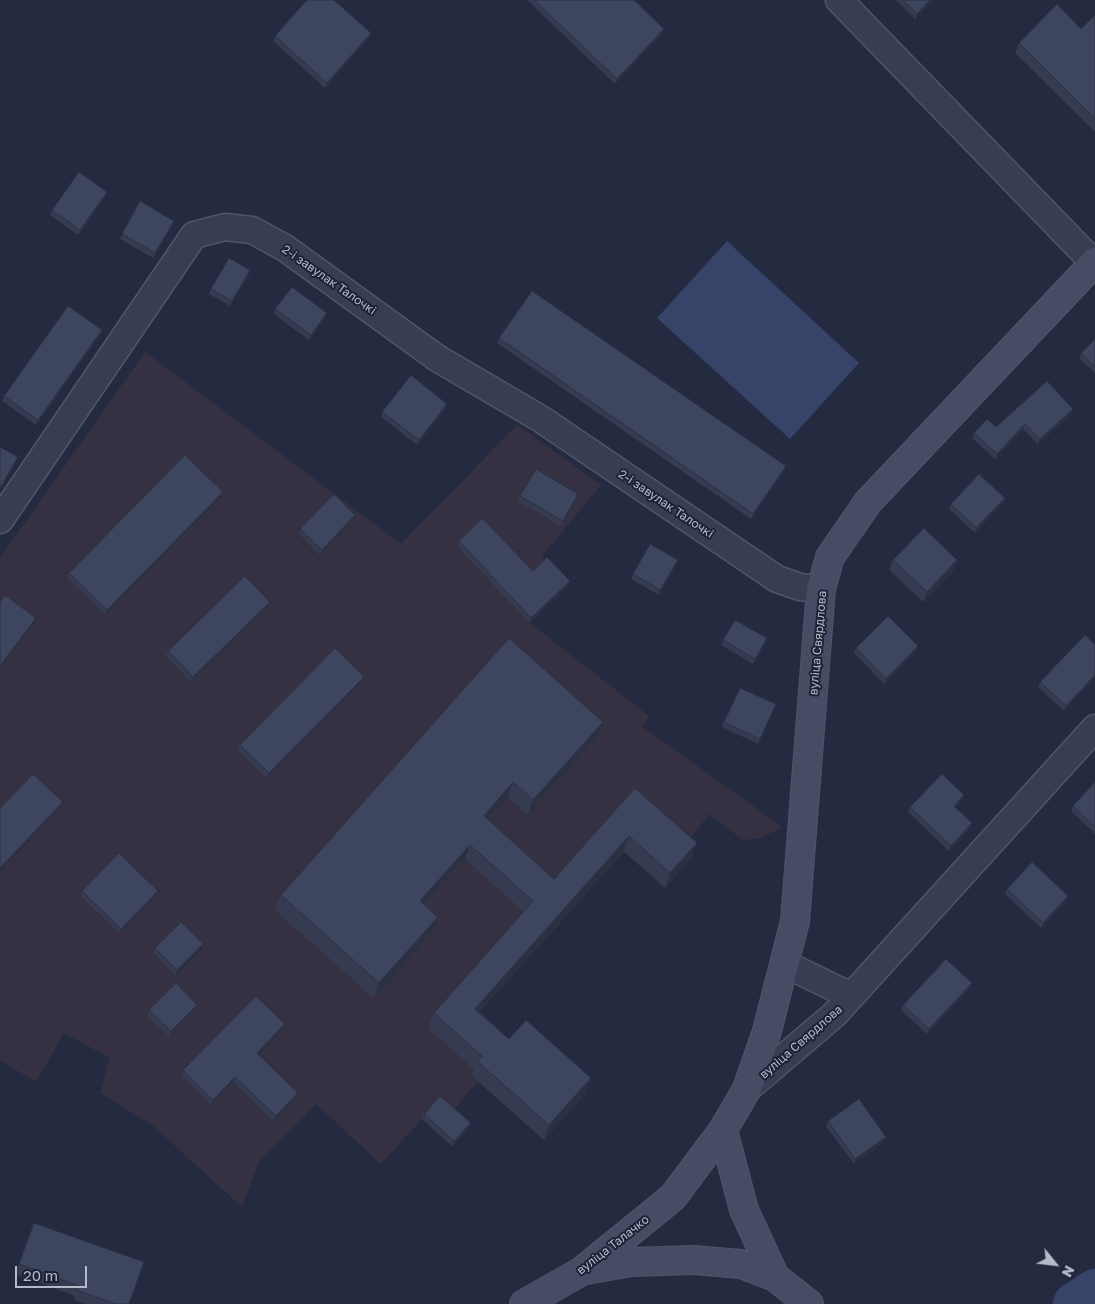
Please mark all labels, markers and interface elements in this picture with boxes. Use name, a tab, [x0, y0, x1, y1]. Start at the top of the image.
street label: 2-і завулак Талочкі	[279, 242, 379, 318]
street label: 2-і завулак Талочкі	[616, 467, 716, 541]
street label: вуліца Свярдлова	[806, 590, 830, 696]
street label: вуліца Свярдлова	[757, 1002, 845, 1082]
street label: вуліца Талачко	[574, 1212, 652, 1278]
north arrow	[1030, 1239, 1080, 1289]
scale bar	[18, 1256, 90, 1288]
text: N	[1059, 1263, 1079, 1280]
text: 20 m	[23, 1266, 58, 1284]

